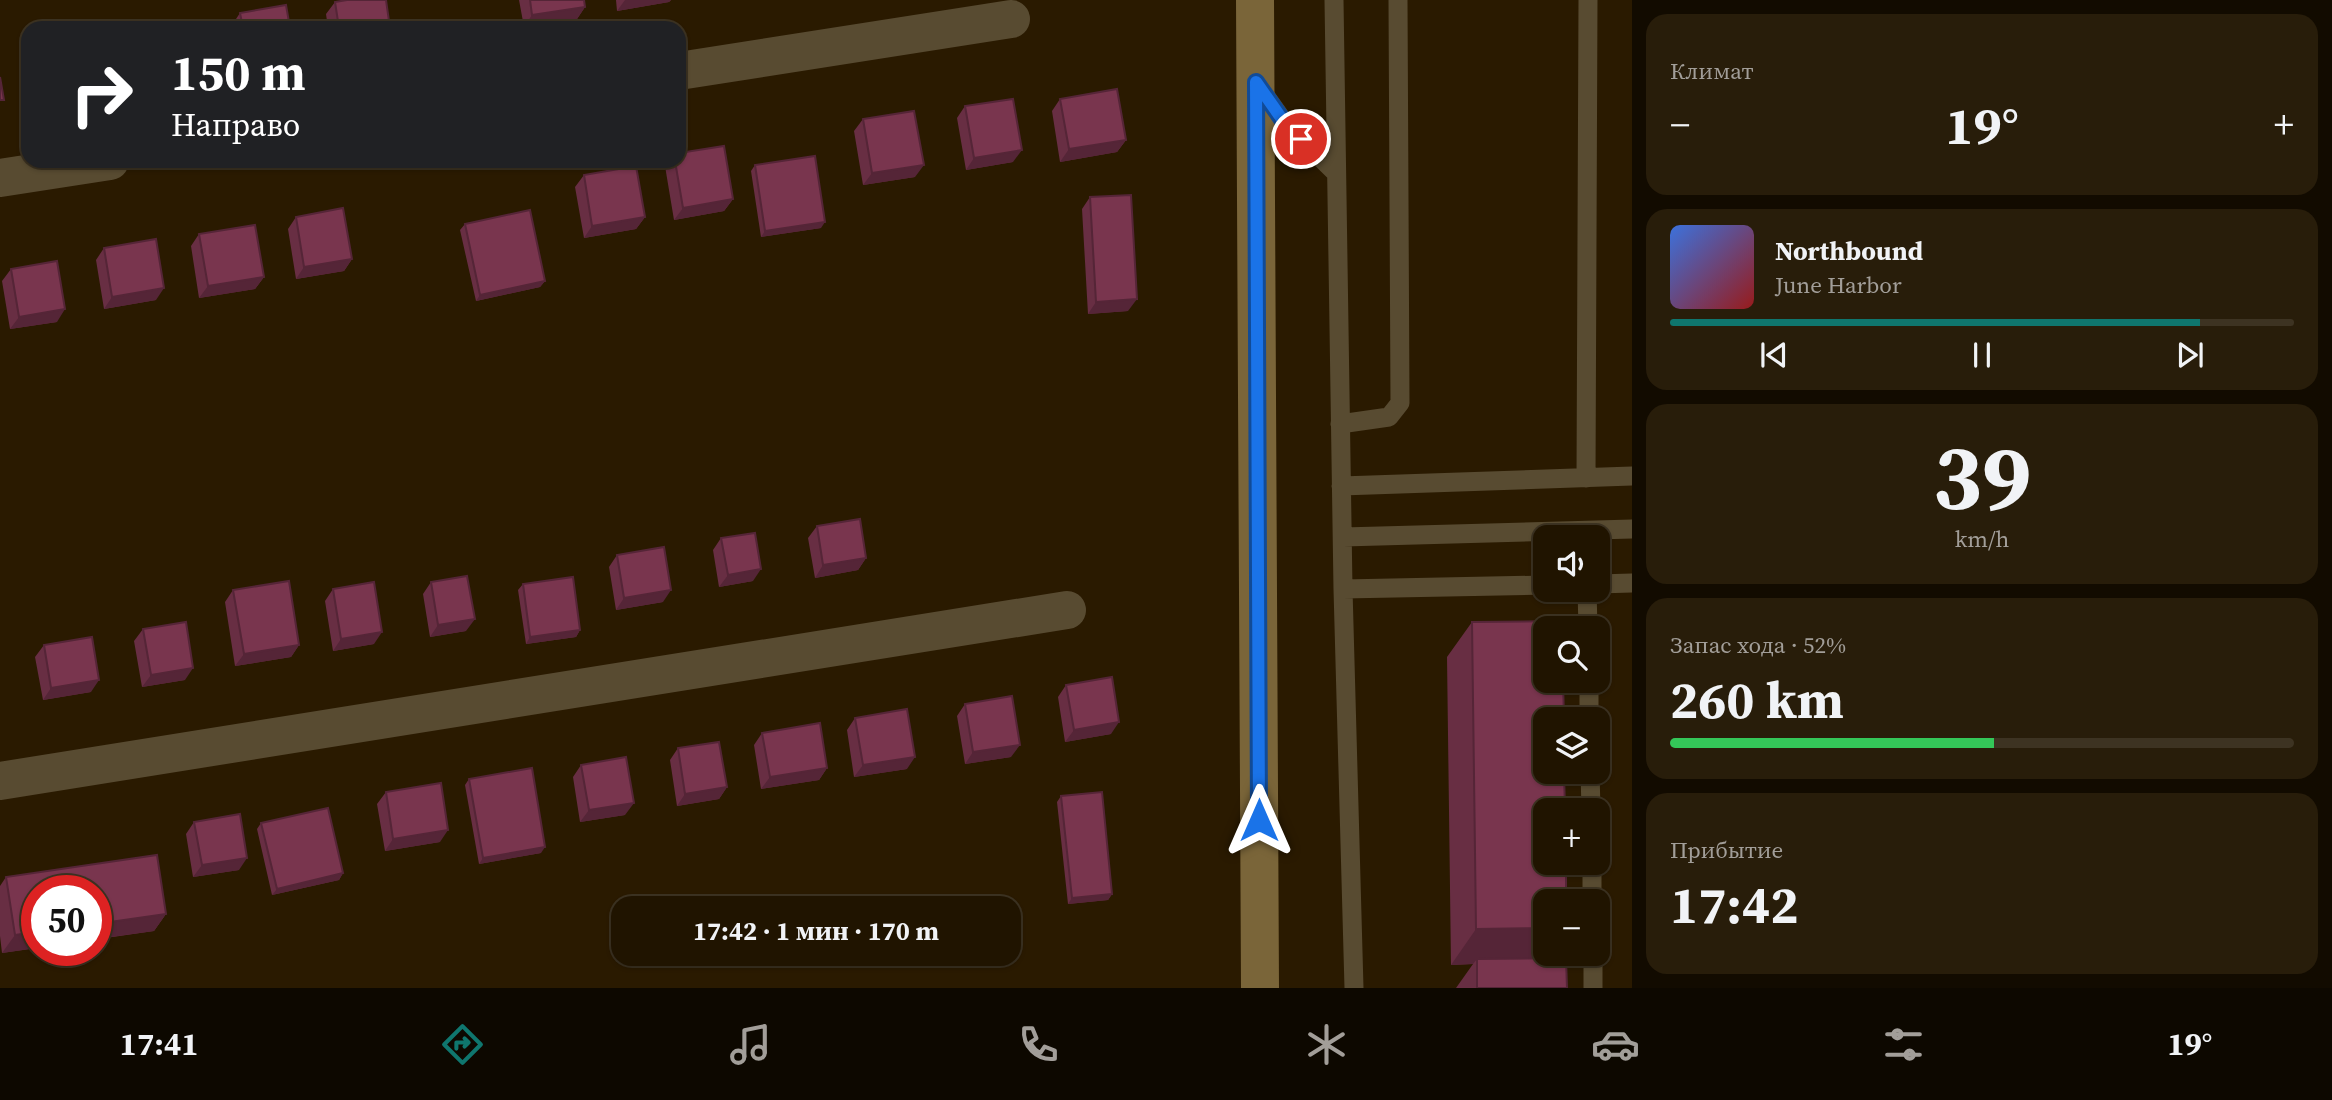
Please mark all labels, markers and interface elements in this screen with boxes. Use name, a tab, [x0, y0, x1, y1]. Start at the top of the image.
text: 150 m	[171, 39, 306, 106]
icon: right	[56, 49, 147, 140]
text: Климат	[1670, 55, 1754, 87]
text: 19°	[1945, 90, 2019, 161]
text: −	[1670, 99, 1690, 151]
text: +	[2274, 99, 2294, 151]
text: Направо	[171, 103, 300, 147]
pin	[1271, 109, 1331, 169]
icon: arrive	[1282, 120, 1320, 158]
text: Northbound	[1775, 233, 1923, 269]
text: June Harbor	[1775, 269, 1902, 301]
icon: previous	[1755, 336, 1793, 374]
icon: pause	[1963, 336, 2001, 374]
icon: next	[2171, 336, 2209, 374]
text: 39	[1933, 415, 2031, 539]
text: km/h	[1955, 523, 2009, 555]
map controls	[1533, 525, 1610, 966]
button: sound	[1533, 525, 1610, 602]
button: search	[1533, 616, 1610, 693]
text: Запас хода · 52%	[1670, 629, 1846, 661]
text: 260 km	[1670, 664, 1844, 735]
button: layers	[1533, 707, 1610, 784]
position arrow	[1222, 783, 1296, 857]
button: +	[1533, 798, 1610, 875]
text: Прибытие	[1670, 834, 1783, 866]
text: 17:42	[1670, 869, 1798, 940]
speed limit sign: 50	[21, 875, 112, 966]
button: −	[1533, 889, 1610, 966]
text: 17:42 · 1 мин · 170 m	[693, 913, 939, 949]
icon: directions	[438, 1020, 487, 1069]
icon: music	[726, 1020, 775, 1069]
icon: phone	[1014, 1020, 1063, 1069]
icon: climate	[1302, 1020, 1351, 1069]
icon: car	[1591, 1020, 1640, 1069]
icon: filters	[1879, 1020, 1928, 1069]
text: 17:41	[120, 1022, 199, 1066]
text: 19°	[2167, 1022, 2212, 1066]

